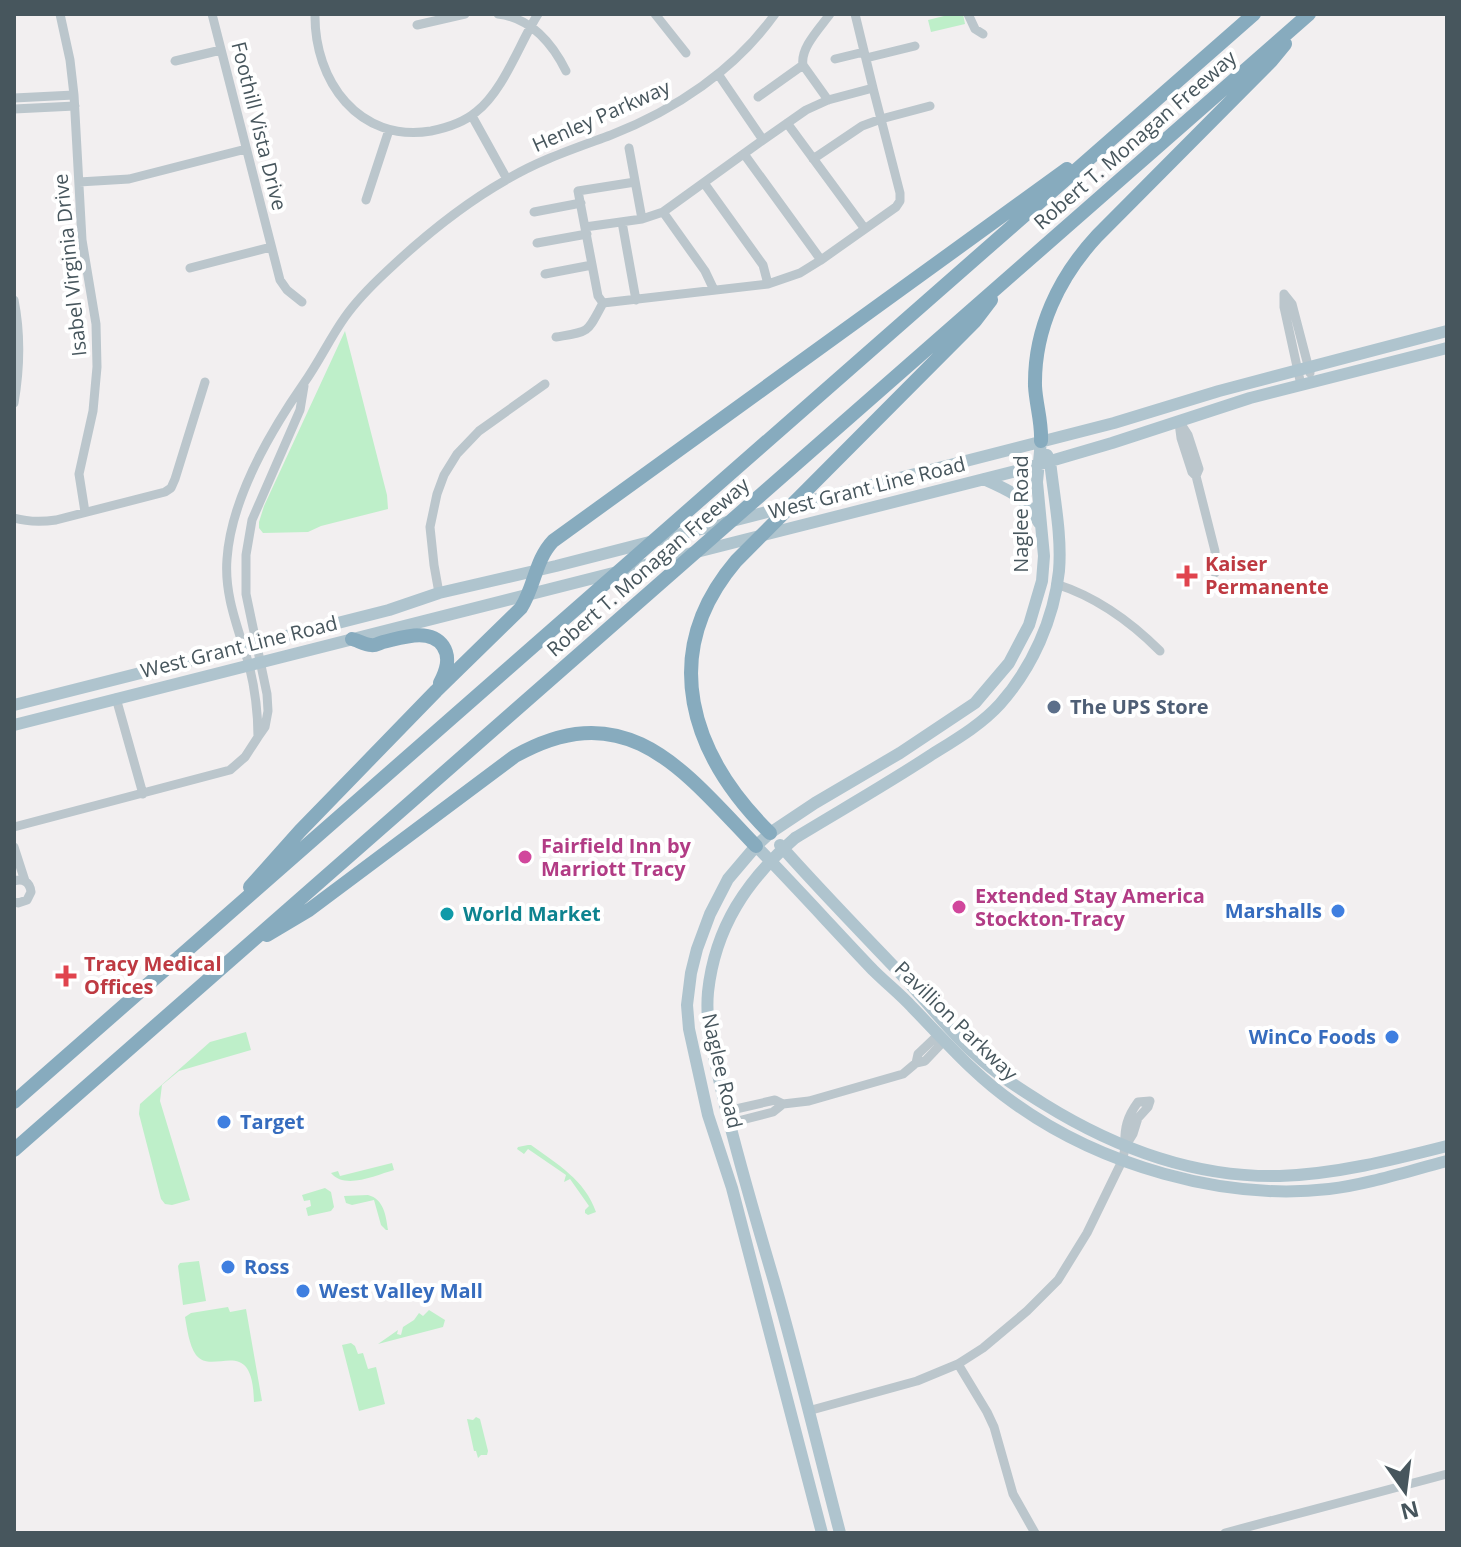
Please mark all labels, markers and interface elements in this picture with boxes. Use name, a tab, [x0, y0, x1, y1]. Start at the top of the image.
street label: Foothill Vista Drive	[225, 39, 294, 213]
street label: Robert T. Monagan Freeway	[1028, 43, 1242, 235]
street label: Henley Parkway	[528, 73, 675, 158]
street label: Isabel Virginia Drive	[46, 172, 93, 358]
street label: West Grant Line Road	[766, 450, 968, 525]
street label: Naglee Road	[1007, 455, 1034, 573]
street label: Robert T. Monagan Freeway	[541, 470, 755, 662]
place label: Kaiser Permanente	[1205, 550, 1329, 600]
marker: Kaiser Permanente	[1176, 565, 1198, 587]
street label: West Grant Line Road	[138, 609, 340, 684]
place label: The UPS Store	[1070, 693, 1209, 720]
marker: The UPS Store	[1045, 698, 1063, 716]
place label: Fairfield Inn by Marriott Tracy	[541, 832, 692, 882]
marker: Fairfield Inn by Marriott Tracy	[516, 848, 534, 866]
place label: Extended Stay America Stockton-Tracy	[975, 882, 1205, 932]
place label: Marshalls	[1225, 897, 1322, 924]
marker: Extended Stay America Stockton-Tracy	[950, 898, 968, 916]
place label: World Market	[463, 900, 601, 927]
marker: Marshalls	[1329, 902, 1347, 920]
marker: World Market	[438, 905, 456, 923]
place label: Tracy Medical Offices	[84, 950, 222, 1000]
street label: Pavillion Parkway	[889, 955, 1024, 1087]
marker: Tracy Medical Offices	[55, 965, 77, 987]
street label: Naglee Road	[696, 1011, 749, 1131]
place label: WinCo Foods	[1249, 1023, 1376, 1050]
marker: WinCo Foods	[1383, 1028, 1401, 1046]
place label: Target	[240, 1108, 305, 1135]
marker: Target	[215, 1113, 233, 1131]
place label: Ross	[244, 1253, 290, 1280]
marker: Ross	[219, 1258, 237, 1276]
place label: West Valley Mall	[319, 1277, 483, 1304]
marker: West Valley Mall	[294, 1282, 312, 1300]
north arrow	[1365, 1451, 1445, 1531]
text: N	[1398, 1495, 1422, 1528]

